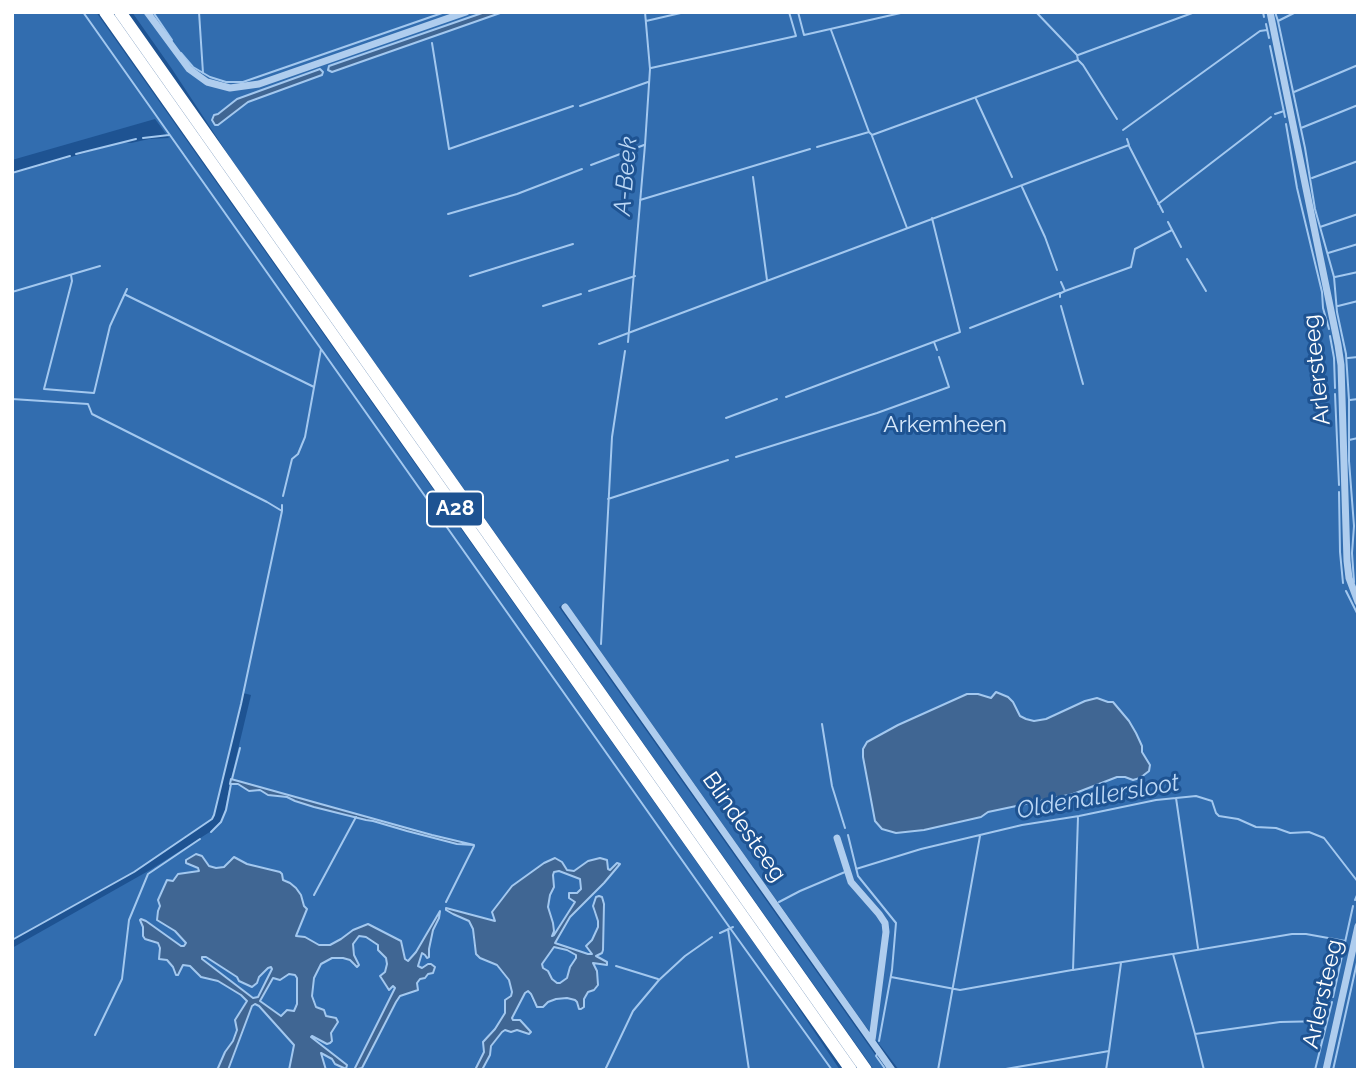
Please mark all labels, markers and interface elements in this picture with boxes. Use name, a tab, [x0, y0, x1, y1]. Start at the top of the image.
water label: A-Beek	[608, 135, 644, 217]
street label: Arlersteeg	[1297, 313, 1337, 427]
park label: Arkemheen	[883, 411, 1007, 439]
road number: A28	[427, 491, 483, 526]
street label: Blindesteeg	[696, 767, 792, 887]
water label: Oldenallersloot	[1014, 769, 1182, 825]
street label: Arlersteeg	[1297, 937, 1349, 1051]

